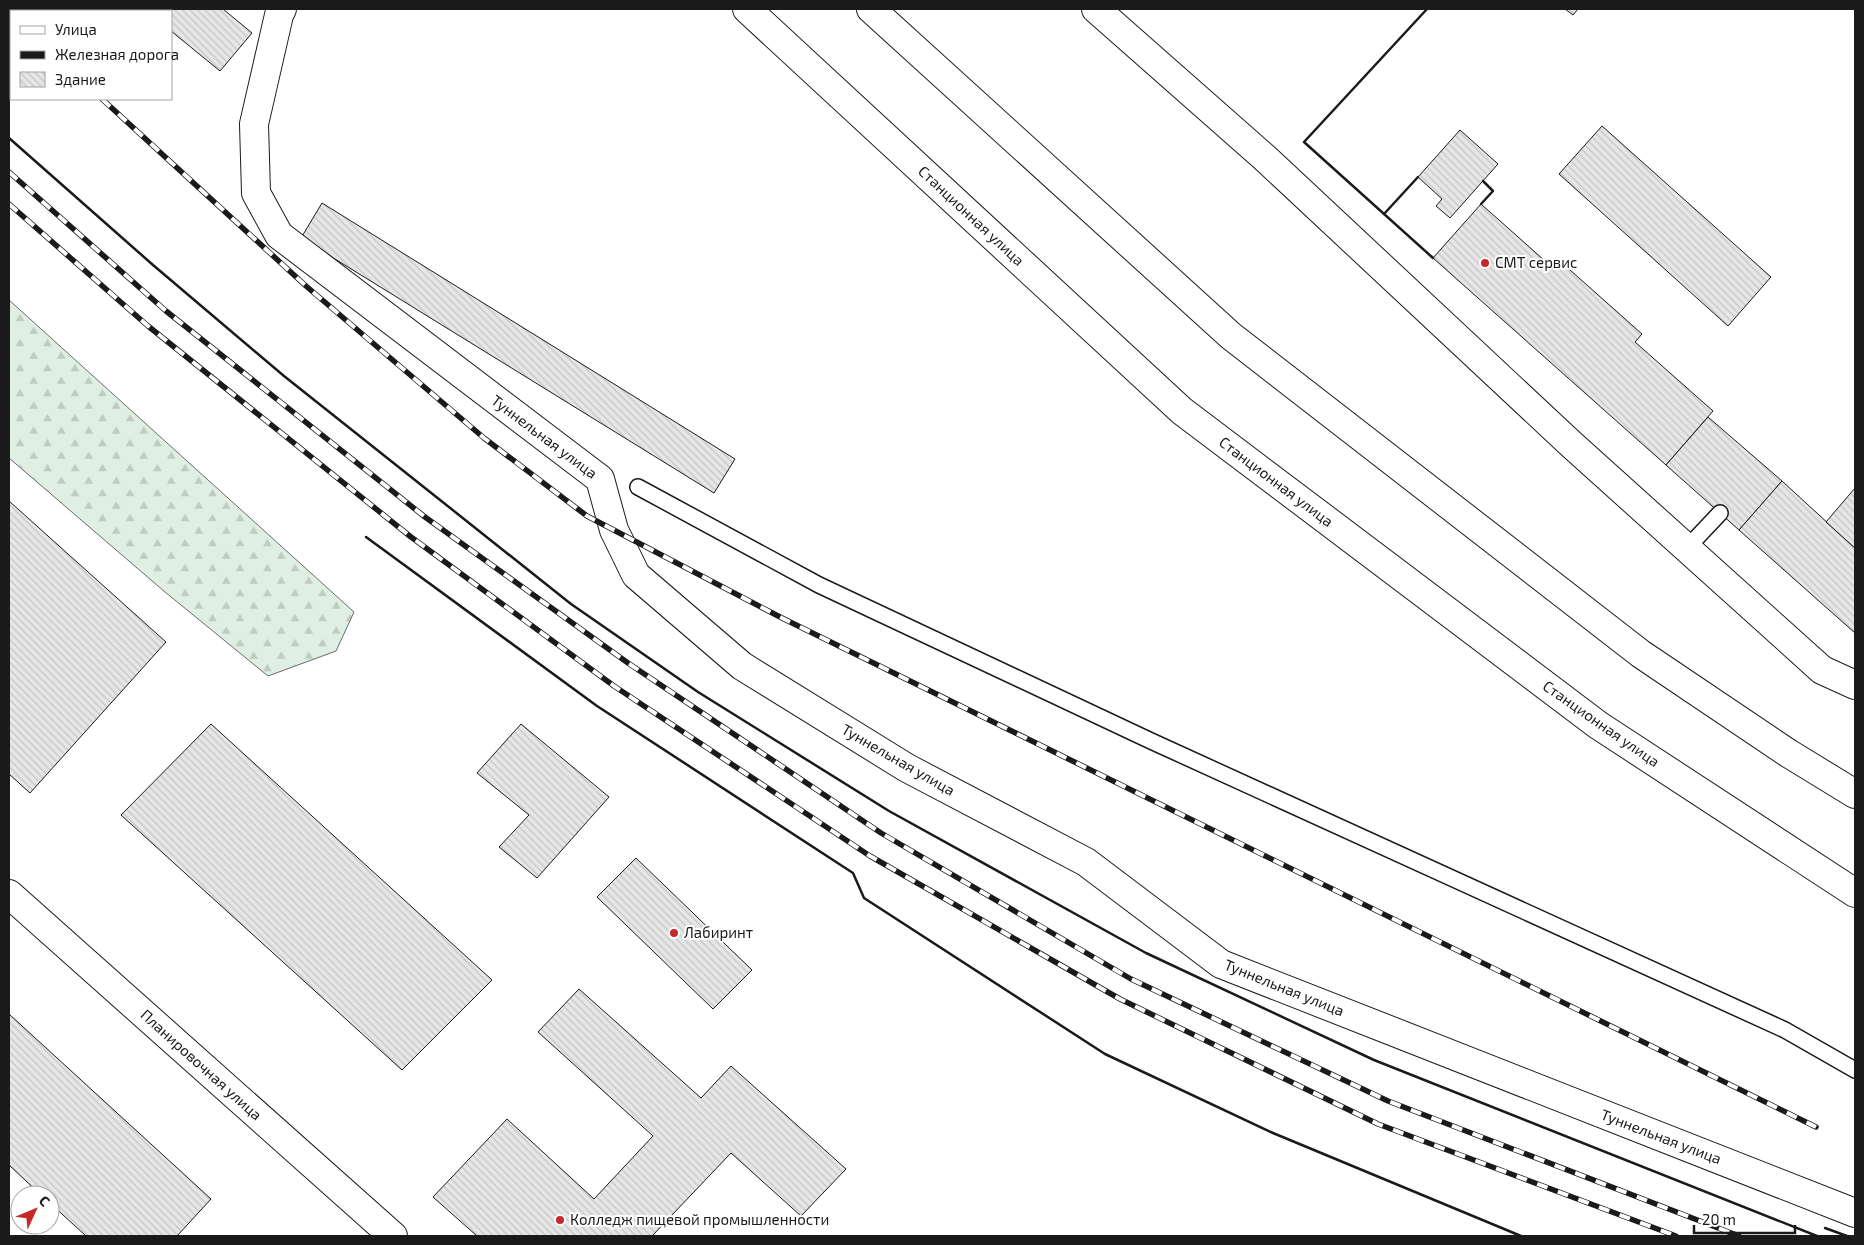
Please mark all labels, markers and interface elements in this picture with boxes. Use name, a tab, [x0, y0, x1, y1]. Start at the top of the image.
legend	[10, 10, 172, 100]
text: Улица	[55, 20, 97, 38]
text: Железная дорога	[55, 45, 179, 63]
text: Здание	[55, 70, 106, 88]
street label: Станционная улица	[914, 162, 1028, 270]
place label: СМТ сервис	[1495, 253, 1577, 271]
marker: СМТ сервис	[1479, 257, 1491, 269]
street label: Туннельная улица	[488, 391, 601, 483]
street label: Станционная улица	[1215, 432, 1337, 531]
street label: Станционная улица	[1539, 676, 1663, 771]
street label: Туннельная улица	[838, 719, 958, 800]
place label: Лабиринт	[684, 923, 753, 941]
marker: Лабиринт	[668, 927, 680, 939]
street label: Туннельная улица	[1221, 955, 1347, 1020]
street label: Планировочная улица	[137, 1005, 266, 1124]
street label: Туннельная улица	[1598, 1105, 1724, 1168]
north arrow	[10, 1185, 60, 1235]
text: С	[36, 1192, 54, 1209]
scale bar	[1694, 1202, 1795, 1234]
place label: Колледж пищевой промышленности	[570, 1210, 829, 1228]
text: 20 m	[1702, 1210, 1736, 1228]
marker: Колледж пищевой промышленности	[554, 1214, 566, 1226]

